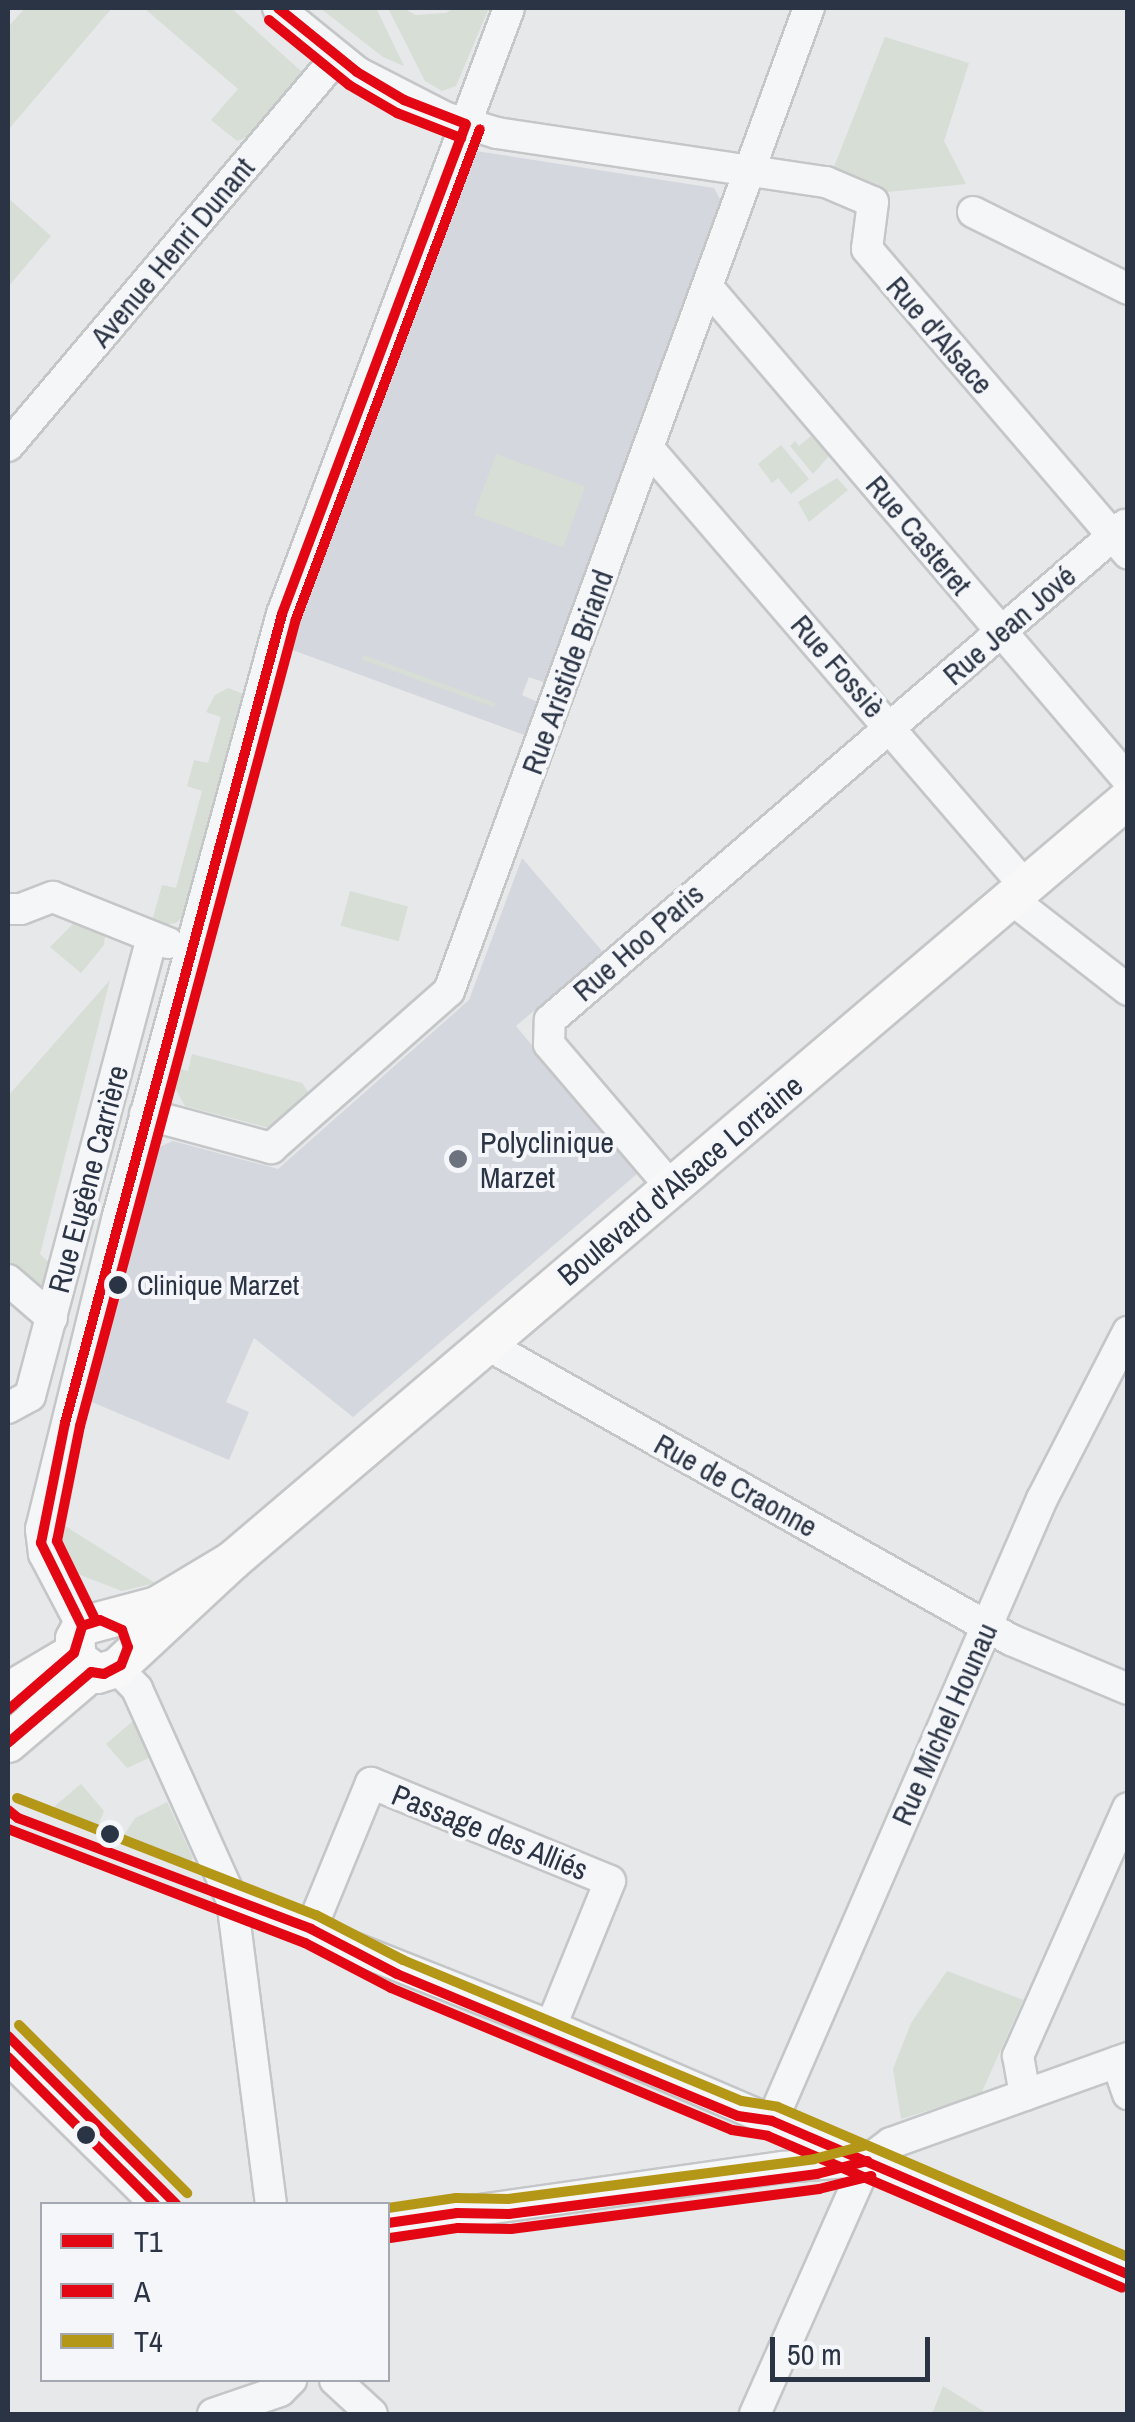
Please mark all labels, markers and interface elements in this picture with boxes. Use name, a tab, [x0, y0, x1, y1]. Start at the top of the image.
street label: Avenue Henri Dunant	[82, 150, 262, 354]
street label: Rue d'Alsace	[879, 269, 1001, 401]
street label: Rue Casteret	[859, 468, 979, 602]
street label: Rue Jean Jové	[935, 558, 1083, 692]
street label: Rue Aristide Briand	[513, 564, 621, 780]
street label: Rue Fossiè	[784, 607, 892, 725]
street label: Rue Hoo Paris	[565, 875, 711, 1009]
street label: Rue Eugène Carrière	[40, 1061, 136, 1297]
street label: Boulevard d'Alsace Lorraine	[550, 1067, 810, 1293]
place label: Polyclinique Marzet	[480, 1124, 614, 1194]
marker: Polyclinique Marzet	[445, 1146, 471, 1172]
place label: Clinique Marzet	[137, 1268, 299, 1302]
marker: Clinique Marzet	[108, 1275, 128, 1295]
street label: Rue de Craonne	[648, 1426, 824, 1544]
street label: Rue Michel Hounau	[883, 1617, 1005, 1831]
street label: Passage des Alliés	[386, 1776, 594, 1888]
unlabelled marker	[100, 1824, 120, 1844]
unlabelled marker	[76, 2125, 96, 2145]
legend	[40, 2202, 390, 2382]
text: T1	[134, 2221, 163, 2261]
text: A	[134, 2271, 150, 2311]
scale bar	[775, 2317, 935, 2379]
text: T4	[134, 2321, 163, 2361]
text: 50 m	[787, 2334, 842, 2374]

